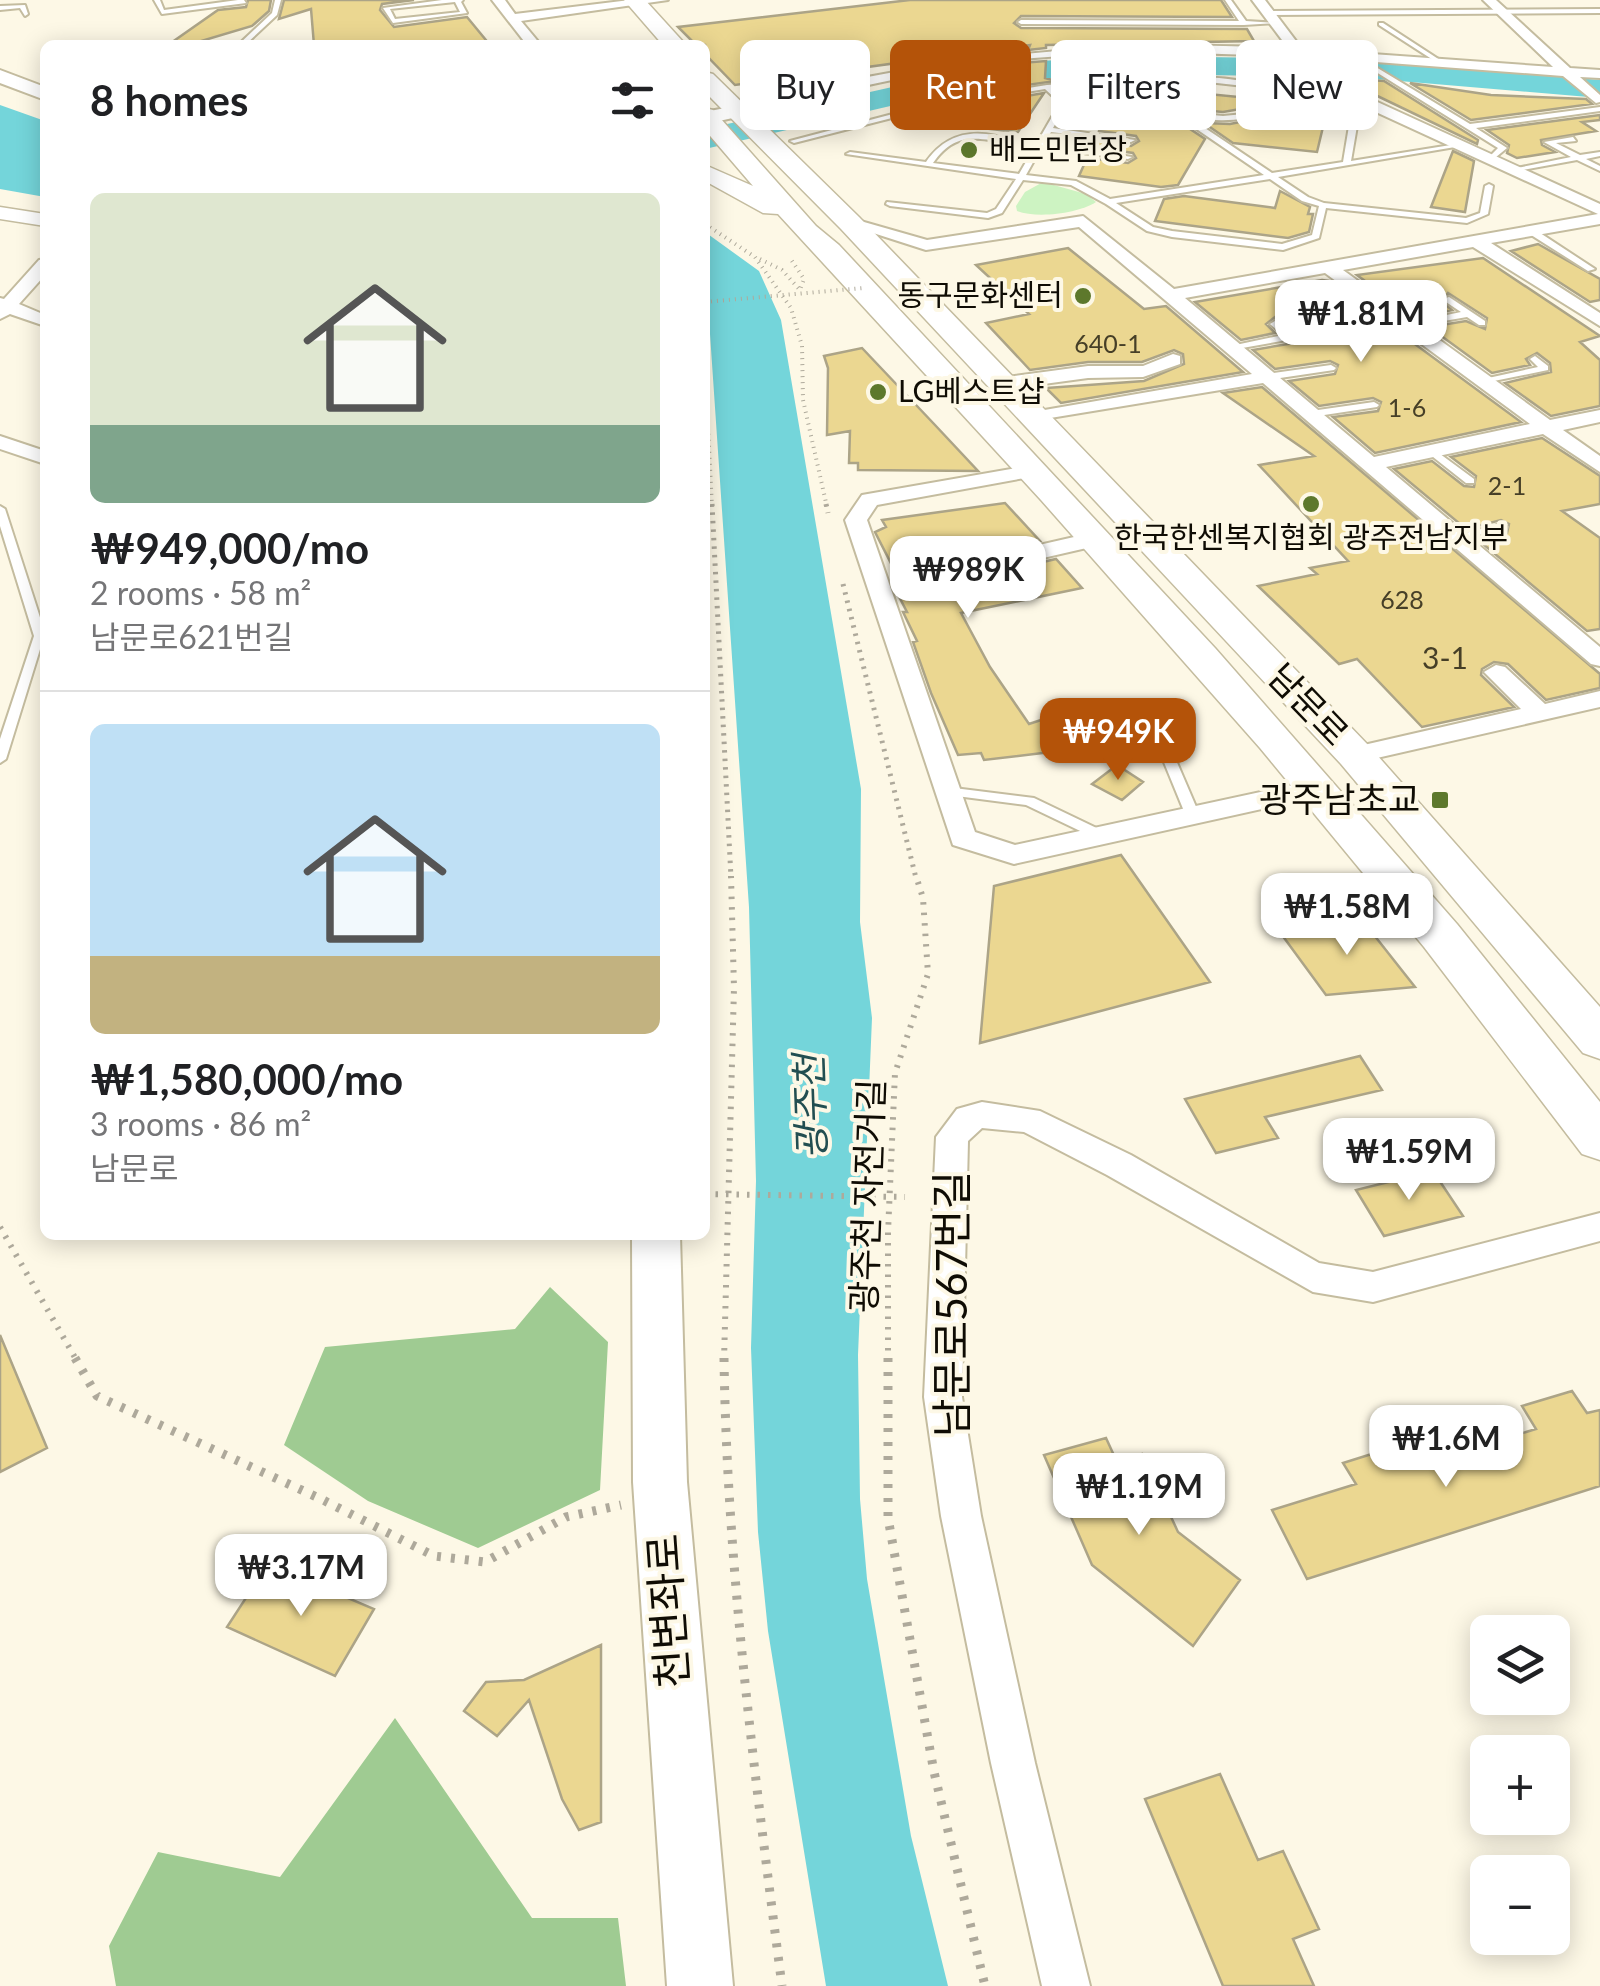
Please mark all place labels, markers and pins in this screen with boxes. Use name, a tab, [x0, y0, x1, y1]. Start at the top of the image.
place label: 배드민턴장	[989, 130, 1127, 166]
marker: 배드민턴장	[958, 139, 980, 161]
place label: 동구문화센터	[897, 276, 1063, 312]
pin: ₩1.81M	[1280, 280, 1442, 365]
marker: 동구문화센터	[1072, 285, 1094, 307]
place label: LG베스트샵	[898, 372, 1045, 408]
marker: LG베스트샵	[867, 381, 889, 403]
marker: 한국한센복지협회 광주전남지부	[1300, 493, 1322, 515]
place label: 한국한센복지협회 광주전남지부	[1114, 518, 1508, 554]
pin: ₩989K	[898, 536, 1038, 621]
pin: ₩949K	[1048, 698, 1188, 783]
place label: 광주남초교	[1259, 777, 1420, 819]
marker: 광주남초교	[1429, 789, 1451, 811]
pin: ₩1.58M	[1266, 873, 1428, 958]
pin: ₩1.59M	[1328, 1118, 1490, 1203]
pin: ₩1.6M	[1376, 1405, 1516, 1490]
pin: ₩1.19M	[1058, 1453, 1220, 1538]
pin: ₩3.17M	[220, 1534, 382, 1619]

